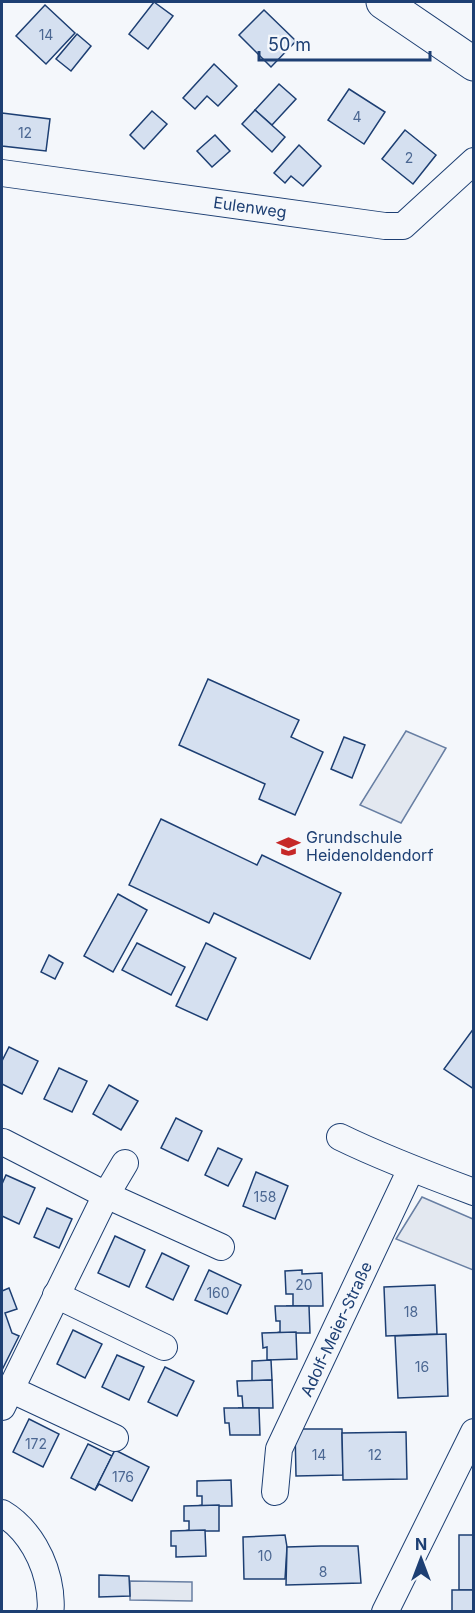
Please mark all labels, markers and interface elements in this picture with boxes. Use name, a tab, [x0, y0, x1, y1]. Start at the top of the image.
scale bar	[259, 24, 430, 62]
house number: 14	[39, 26, 53, 43]
text: 50 m	[268, 34, 311, 55]
house number: 4	[352, 108, 362, 125]
house number: 12	[18, 124, 32, 141]
house number: 2	[405, 149, 413, 166]
street label: Eulenweg	[212, 192, 288, 222]
place label: Grundschule Heidenoldendorf	[306, 827, 433, 865]
school or university icon: Grundschule Heidenoldendorf	[275, 833, 301, 859]
house number: 158	[254, 1188, 276, 1205]
street label: Adolf-Meier-Straße	[296, 1258, 376, 1400]
house number: 20	[295, 1276, 313, 1293]
house number: 160	[206, 1284, 230, 1301]
house number: 18	[404, 1303, 418, 1320]
house number: 16	[415, 1358, 429, 1375]
house number: 172	[25, 1435, 47, 1452]
house number: 14	[312, 1446, 326, 1463]
house number: 12	[368, 1446, 382, 1463]
house number: 176	[112, 1468, 134, 1485]
north arrow	[391, 1529, 451, 1589]
text: N	[415, 1534, 427, 1554]
house number: 10	[258, 1547, 272, 1564]
house number: 8	[319, 1563, 327, 1580]

